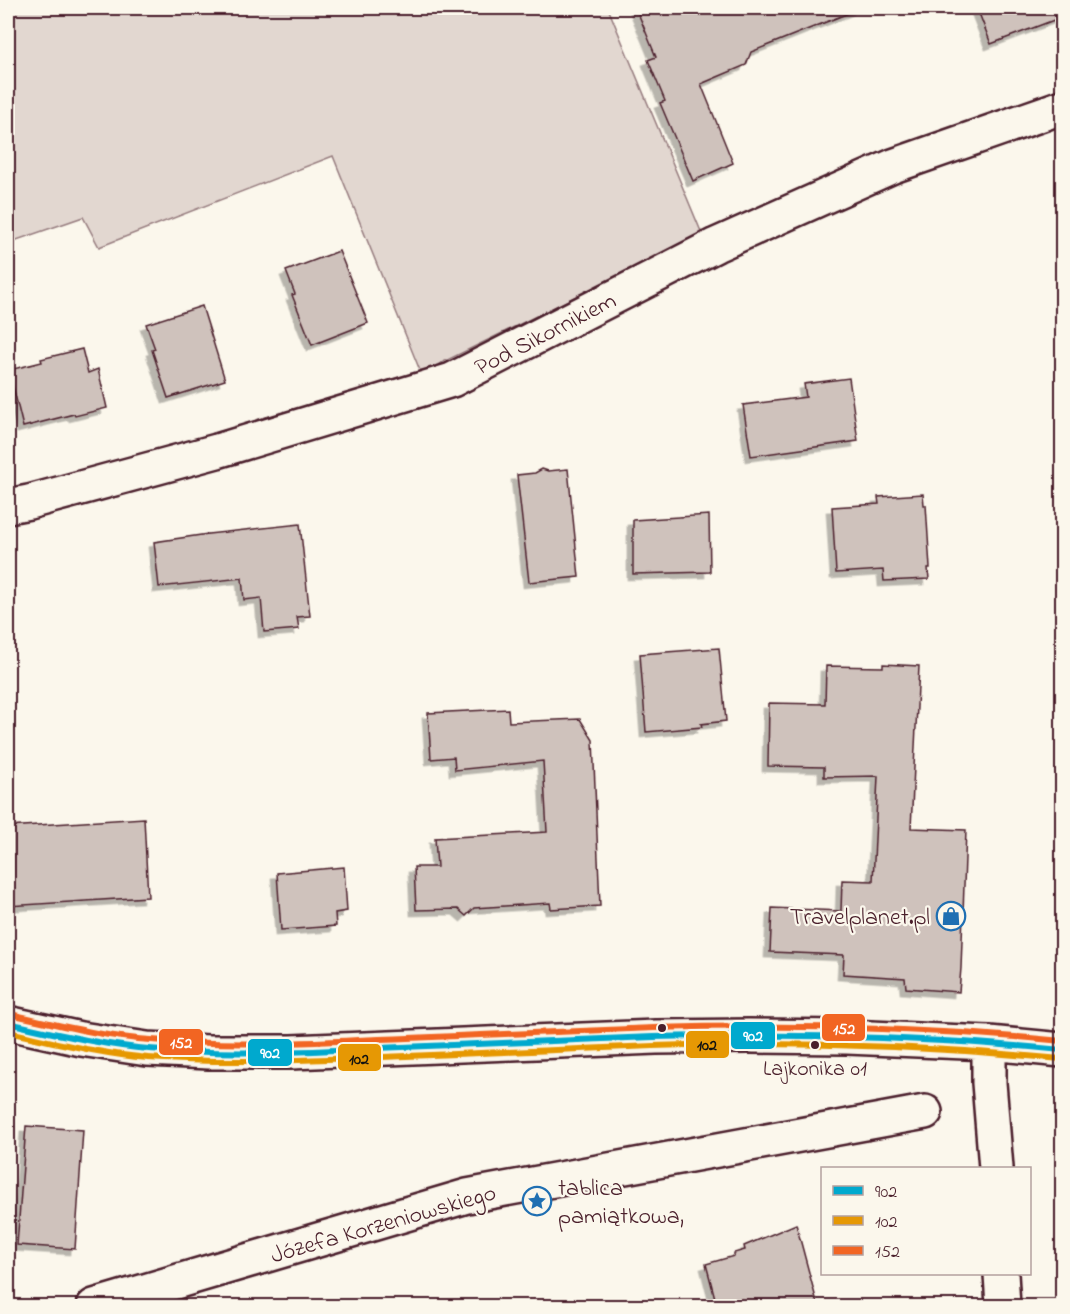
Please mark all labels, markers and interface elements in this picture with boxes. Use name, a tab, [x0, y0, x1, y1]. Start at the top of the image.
street label: Pod Sikornikiem	[469, 284, 623, 386]
shop icon: Travelplanet.pl	[935, 900, 967, 932]
place label: Travelplanet.pl	[790, 901, 930, 936]
line badge: 152	[821, 1013, 866, 1042]
text: 152	[833, 1018, 855, 1042]
line badge: 902	[730, 1021, 776, 1050]
unlabelled marker	[656, 1022, 668, 1034]
text: 902	[742, 1025, 763, 1049]
line badge: 152	[158, 1028, 204, 1056]
line badge: 102	[685, 1030, 730, 1059]
text: 152	[170, 1032, 192, 1056]
text: 102	[697, 1034, 717, 1058]
line badge: 902	[247, 1038, 293, 1067]
marker: Lajkonika 01	[809, 1039, 821, 1051]
text: 902	[259, 1042, 280, 1066]
line badge: 102	[337, 1043, 382, 1072]
text: 102	[349, 1048, 369, 1072]
place label: Lajkonika 01	[763, 1054, 867, 1086]
legend	[821, 1167, 1031, 1275]
place label: tablica pamiątkowa,	[558, 1172, 684, 1235]
street label: Józefa Korzeniowskiego	[267, 1176, 500, 1274]
text: 902	[875, 1180, 897, 1206]
place icon: tablica pamiątkowa,	[521, 1185, 553, 1217]
text: 102	[875, 1210, 897, 1236]
text: 152	[875, 1240, 900, 1266]

